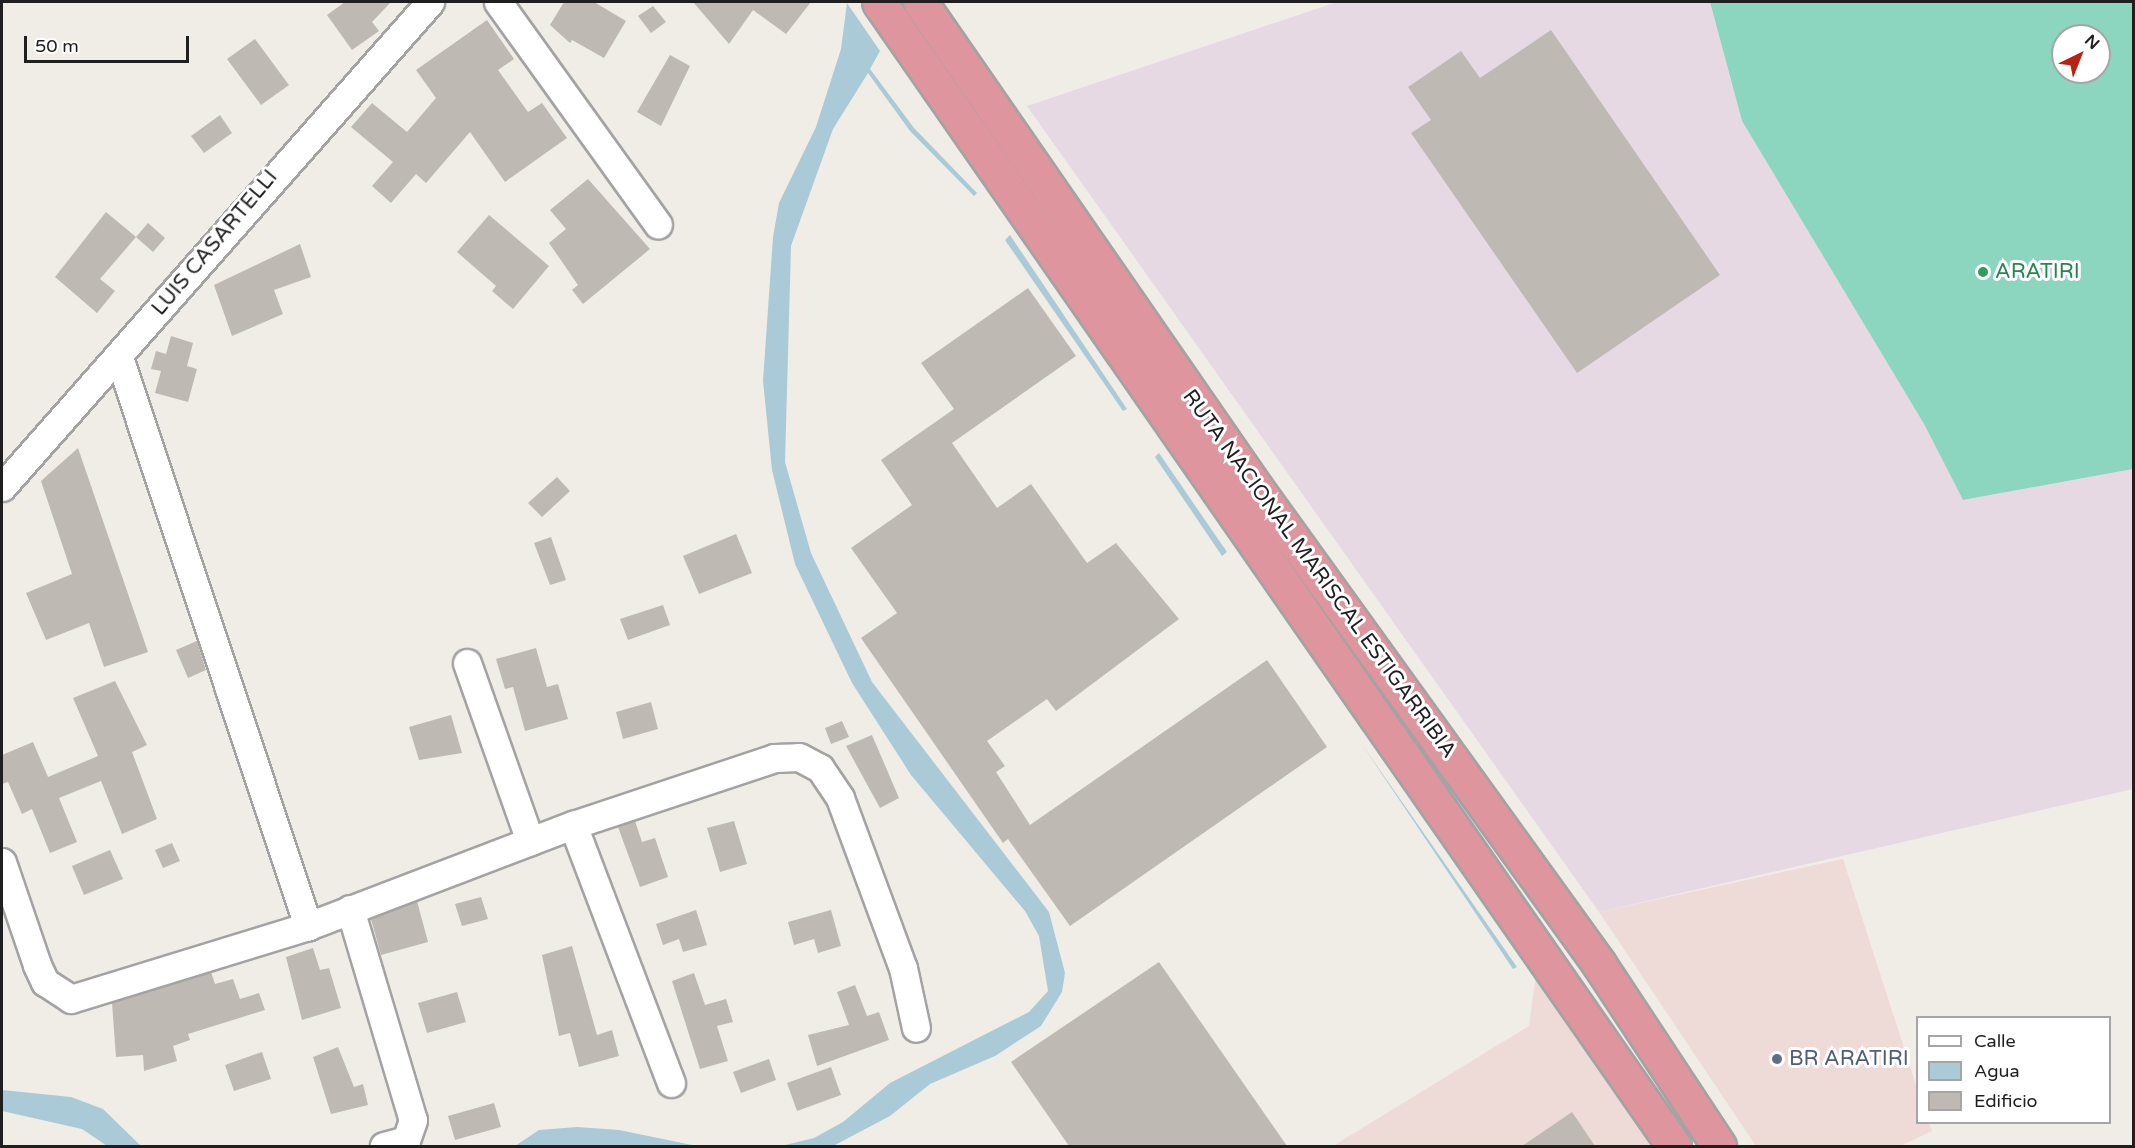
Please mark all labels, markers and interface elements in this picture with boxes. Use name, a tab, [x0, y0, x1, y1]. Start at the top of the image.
scale bar	[27, 24, 192, 62]
north arrow	[2051, 24, 2111, 84]
text: N	[2080, 31, 2103, 54]
text: 50 m	[35, 35, 79, 57]
street label: LUIS CASARTELLI	[147, 165, 283, 321]
place label: ARATIRI	[1995, 259, 2080, 285]
marker: ARATIRI	[1976, 265, 1990, 279]
street label: RUTA NACIONAL MARISCAL ESTIGARRIBIA	[1177, 385, 1461, 763]
legend	[1916, 1016, 2111, 1124]
text: Calle	[1974, 1030, 2016, 1052]
place label: BR ARATIRI	[1789, 1046, 1909, 1072]
marker: BR ARATIRI	[1770, 1052, 1784, 1066]
text: Agua	[1974, 1060, 2020, 1082]
text: Edificio	[1974, 1090, 2038, 1112]

